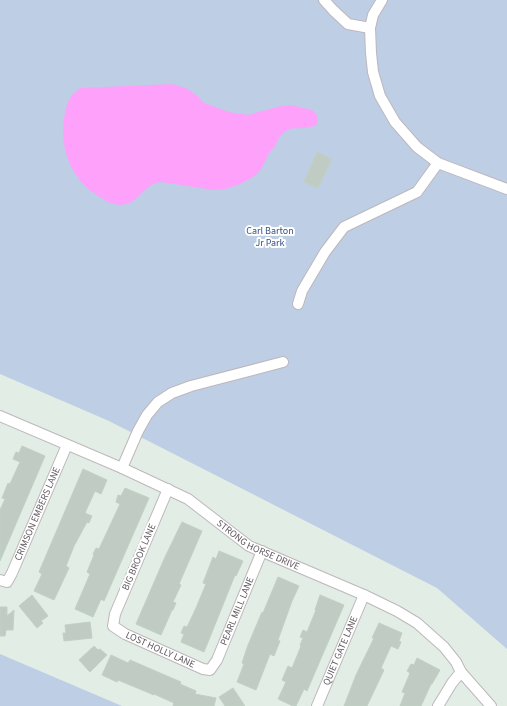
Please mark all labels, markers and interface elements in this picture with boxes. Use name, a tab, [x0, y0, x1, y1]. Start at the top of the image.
park label: Carl Barton Jr Park	[246, 224, 294, 250]
street label: CRIMSON EMBERS LANE	[11, 465, 64, 563]
street label: STRONG HORSE DRIVE	[213, 516, 302, 574]
street label: BIG BROOK LANE	[119, 521, 159, 593]
street label: PEARL MILL LANE	[217, 575, 258, 647]
street label: QUIET GATE LANE	[319, 614, 361, 688]
street label: LOST HOLLY LANE	[123, 628, 197, 672]

